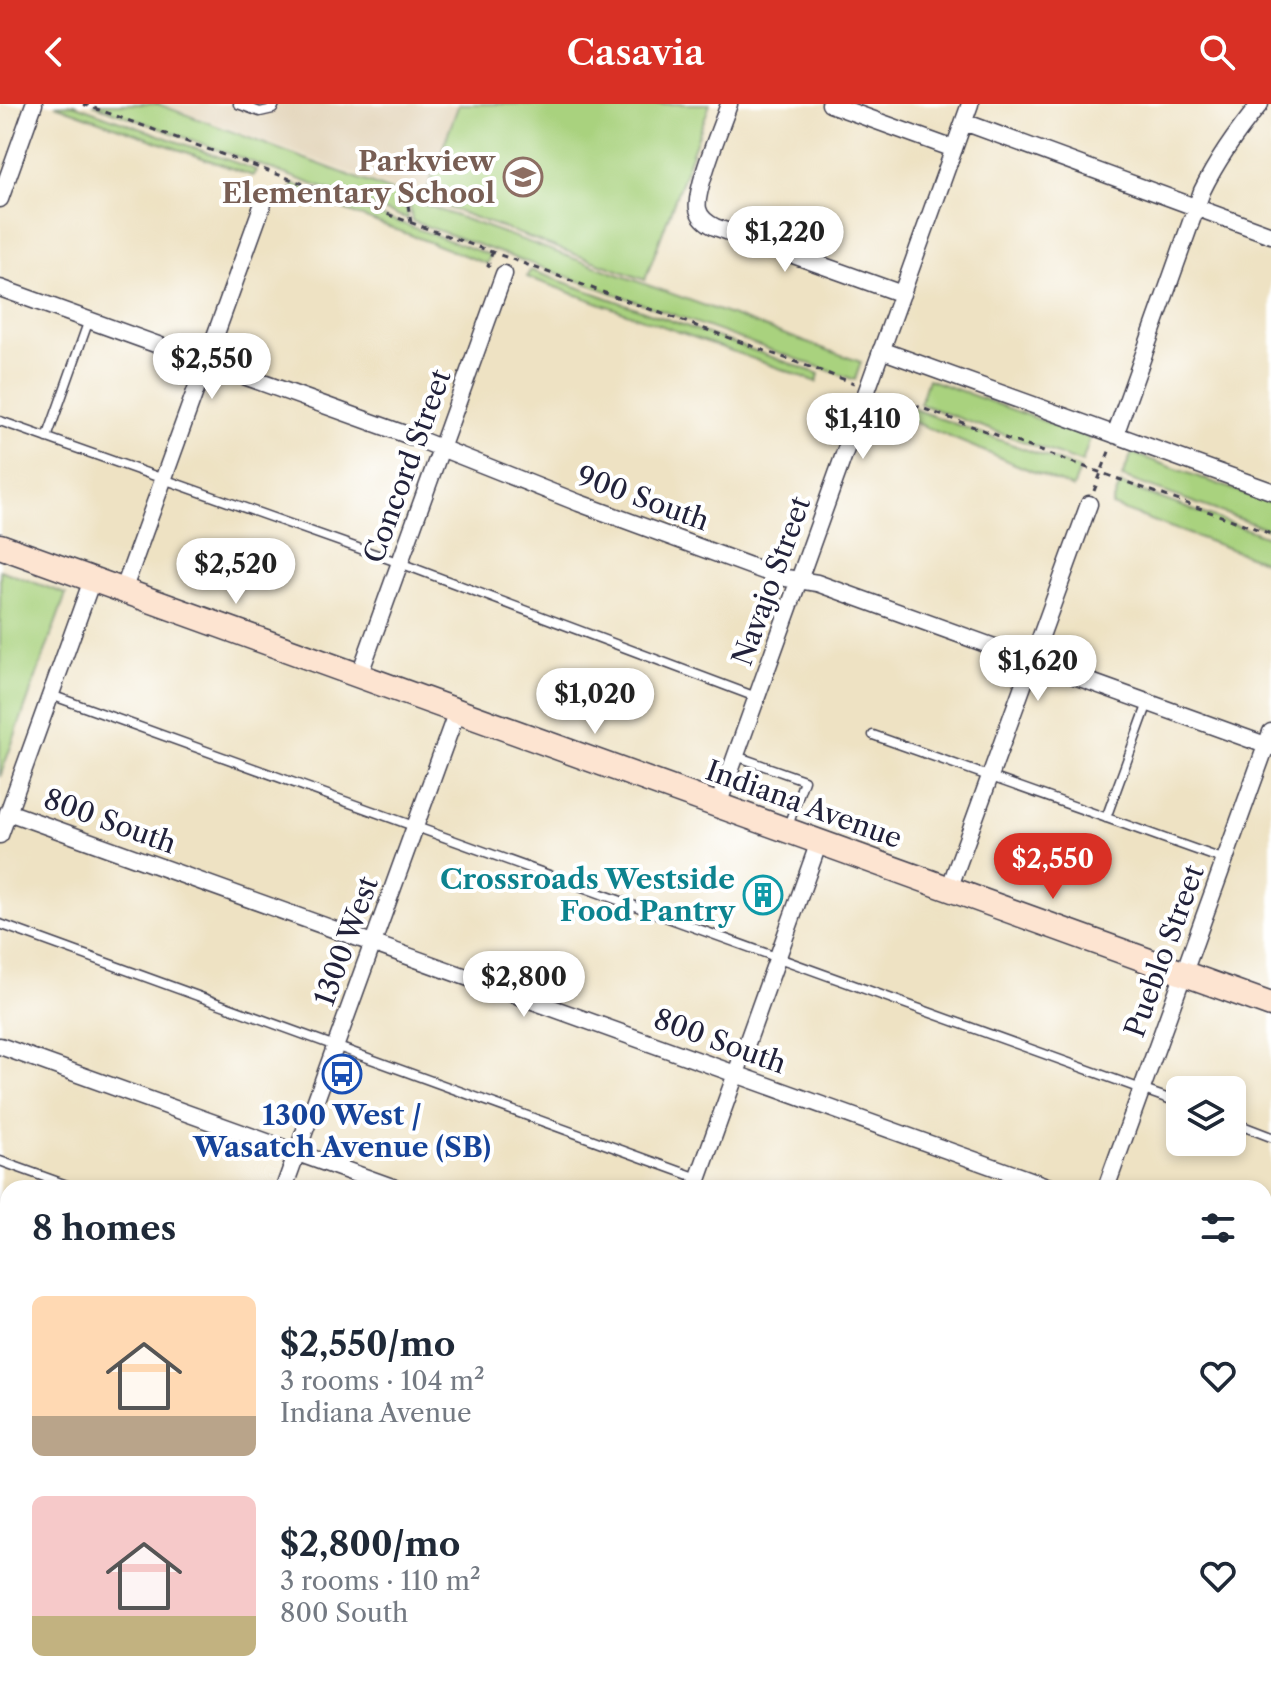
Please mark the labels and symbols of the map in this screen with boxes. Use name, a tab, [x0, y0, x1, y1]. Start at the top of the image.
place label: Parkview Elementary School	[222, 144, 496, 210]
school or university icon: Parkview Elementary School	[502, 156, 544, 198]
pin: $1,220	[720, 206, 850, 274]
pin: $2,550	[147, 333, 277, 401]
street label: Concord Street	[356, 365, 458, 567]
pin: $1,410	[798, 393, 928, 461]
street label: 900 South	[572, 458, 714, 538]
street label: Navajo Street	[725, 492, 817, 670]
pin: $2,520	[171, 538, 301, 606]
pin: $1,620	[973, 635, 1103, 703]
pin: $1,020	[530, 668, 660, 736]
street label: Indiana Avenue	[701, 753, 907, 855]
street label: 800 South	[39, 781, 181, 861]
pin: $2,550	[988, 833, 1118, 901]
street label: Pueblo Street	[1117, 860, 1211, 1042]
place label: Crossroads Westside Food Pantry	[440, 862, 736, 928]
street label: 1300 West	[307, 872, 385, 1010]
building icon: Crossroads Westside Food Pantry	[742, 874, 784, 916]
pin: $2,800	[459, 951, 589, 1019]
street label: 800 South	[649, 1001, 791, 1081]
bus stop icon: 1300 West / Wasatch Avenue (SB)	[321, 1053, 363, 1095]
place label: 1300 West / Wasatch Avenue (SB)	[192, 1098, 491, 1164]

